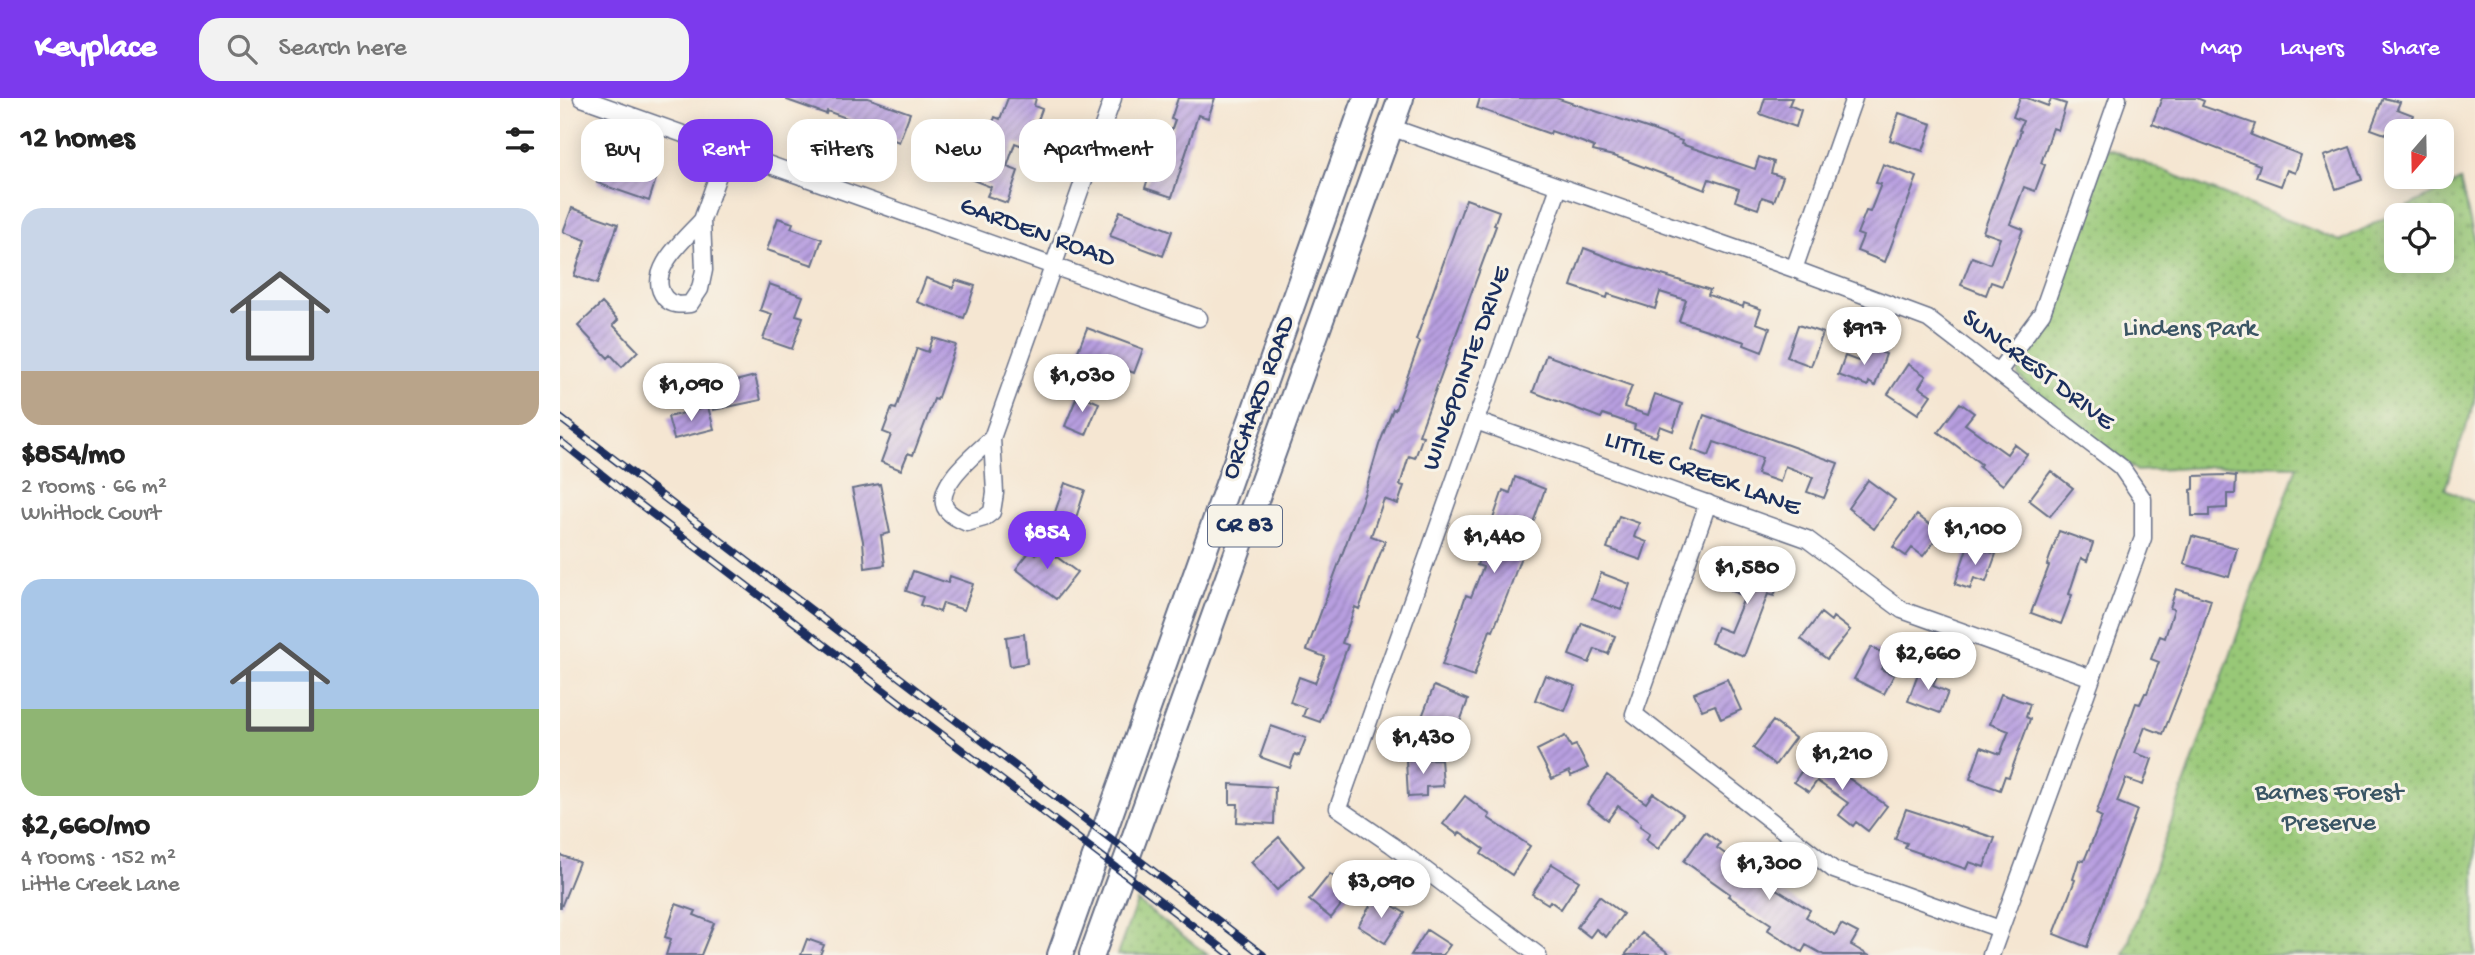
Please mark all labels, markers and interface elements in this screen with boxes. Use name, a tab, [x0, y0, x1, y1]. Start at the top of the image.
search box	[199, 18, 689, 81]
text: Keyplace	[35, 30, 157, 68]
icon: search	[223, 30, 261, 68]
text: Search here	[279, 34, 407, 65]
text: Map	[2200, 35, 2242, 64]
text: Layers	[2280, 35, 2344, 64]
text: Share	[2382, 35, 2440, 64]
chip: Buy	[581, 119, 664, 182]
chip: Rent	[678, 119, 773, 182]
chip: Filters	[787, 119, 897, 182]
chip: New	[911, 119, 1005, 182]
chip: Apartment	[1019, 119, 1176, 182]
north arrow	[2384, 119, 2454, 189]
map controls	[2384, 119, 2454, 273]
icon: filters	[501, 121, 539, 159]
text: 12 homes	[21, 123, 134, 158]
street label: GARDEN ROAD	[955, 192, 1119, 276]
button: locate	[2384, 203, 2454, 273]
icon: home	[217, 253, 343, 379]
street label: WINGPOINTE DRIVE	[1417, 262, 1520, 475]
street label: SUNCREST DRIVE	[1954, 303, 2120, 439]
pin: $917	[1823, 308, 1905, 367]
street label: ORCHARD ROAD	[1216, 312, 1304, 484]
park label: Lindens Park	[2123, 315, 2259, 346]
text: $917	[1842, 316, 1886, 343]
pin: $1,030	[1025, 354, 1139, 414]
text: $1,030	[1050, 363, 1114, 390]
pin: $1,090	[634, 364, 748, 423]
text: $1,090	[659, 372, 723, 399]
street label: LITTLE CREEK LANE	[1600, 425, 1805, 525]
text: $854/mo	[21, 439, 125, 474]
text: 2 rooms · 66 m²	[21, 474, 167, 501]
text: Whitlock Court	[21, 501, 161, 528]
road number: CR 83	[1208, 506, 1282, 546]
pin: $1,100	[1918, 508, 2032, 567]
pin: $854	[1006, 512, 1088, 571]
pin: $1,440	[1437, 516, 1551, 575]
text: $1,100	[1944, 516, 2006, 543]
text: $854	[1024, 520, 1070, 547]
text: $1,440	[1463, 524, 1525, 551]
pin: $1,580	[1690, 546, 1804, 606]
text: $1,580	[1715, 555, 1779, 582]
icon: home	[217, 624, 343, 750]
pin: $2,660	[1871, 632, 1985, 692]
text: $2,660	[1895, 641, 1961, 668]
pin: $1,430	[1366, 716, 1480, 776]
text: $1,430	[1392, 725, 1454, 752]
pin: $1,210	[1785, 732, 1899, 792]
text: $1,210	[1812, 741, 1872, 768]
park label: Barnes Forest Preserve	[2254, 779, 2405, 840]
text: $2,660/mo	[21, 810, 150, 845]
pin: $1,300	[1712, 842, 1826, 902]
text: 4 rooms · 152 m²	[21, 845, 176, 872]
text: $1,300	[1737, 851, 1801, 878]
pin: $3,090	[1324, 860, 1438, 920]
text: $3,090	[1347, 869, 1415, 896]
text: Little Creek Lane	[21, 872, 180, 899]

